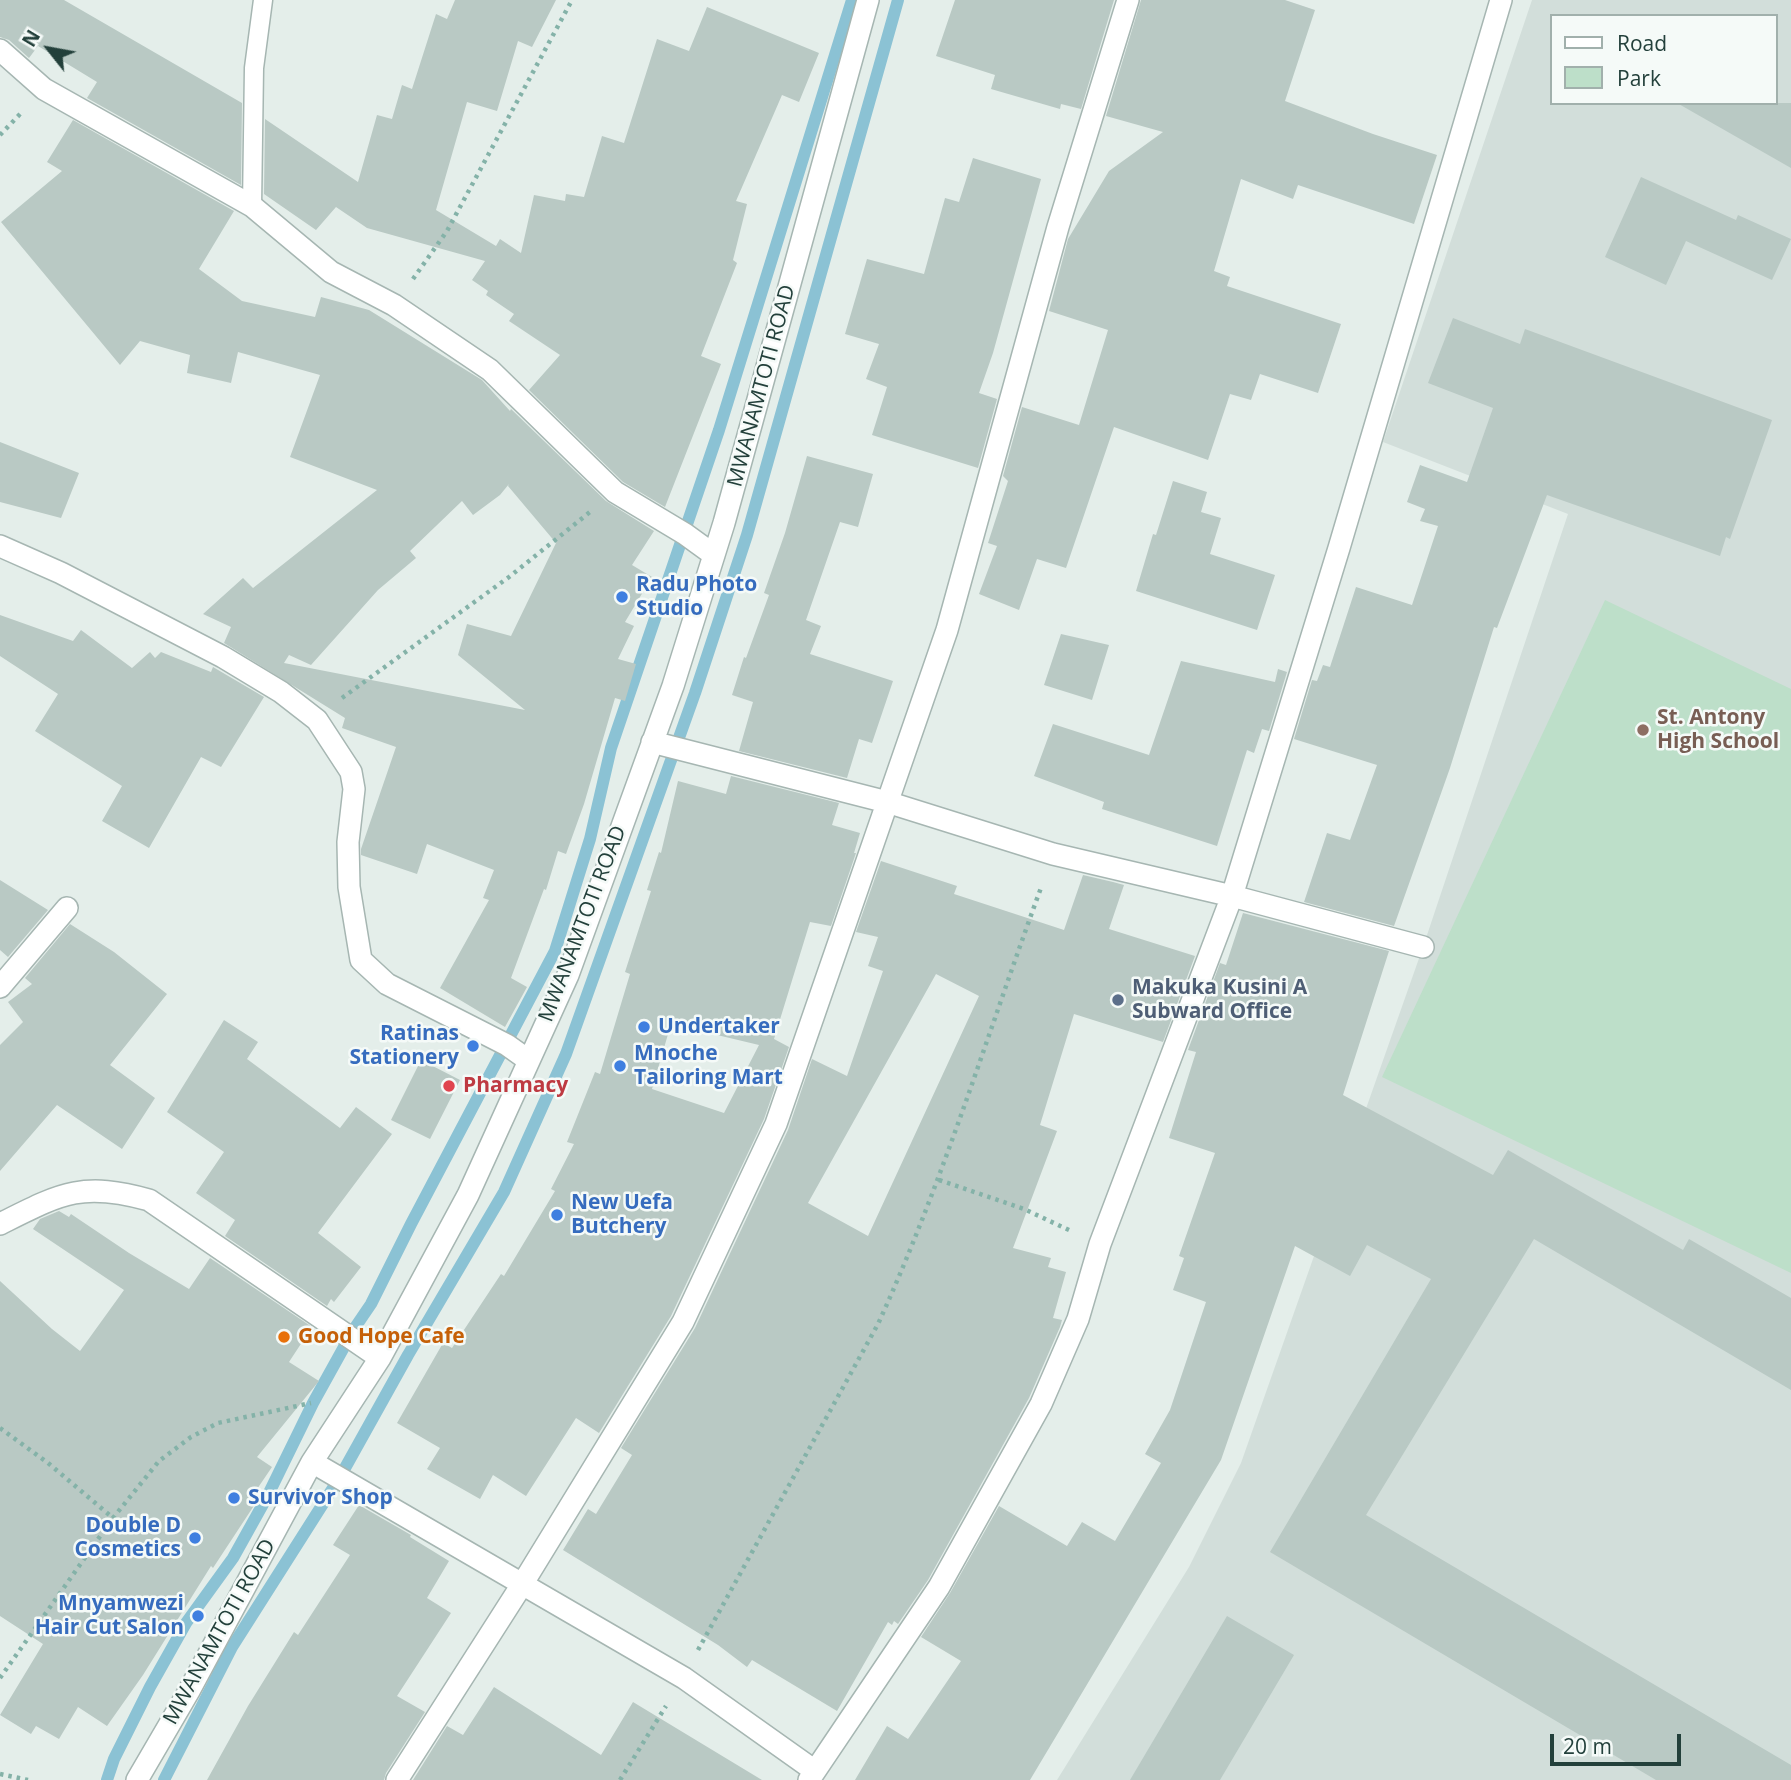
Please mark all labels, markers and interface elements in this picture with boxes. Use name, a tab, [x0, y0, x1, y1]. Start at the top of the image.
north arrow	[14, 14, 84, 84]
legend	[1550, 14, 1777, 105]
text: N	[16, 25, 46, 52]
text: Road	[1617, 29, 1667, 57]
text: Park	[1617, 64, 1661, 92]
street label: MWANAMTOTI ROAD	[723, 282, 801, 490]
place label: Radu Photo Studio	[636, 572, 757, 622]
marker: Radu Photo Studio	[614, 589, 630, 605]
place label: St. Antony High School	[1657, 705, 1779, 755]
marker: St. Antony High School	[1635, 722, 1651, 738]
street label: MWANAMTOTI ROAD	[534, 822, 632, 1026]
place label: Makuka Kusini A Subward Office	[1132, 975, 1307, 1025]
marker: Makuka Kusini A Subward Office	[1110, 992, 1126, 1008]
place label: Undertaker	[658, 1014, 780, 1040]
marker: Undertaker	[636, 1019, 652, 1035]
place label: Ratinas Stationery	[349, 1021, 459, 1071]
marker: Ratinas Stationery	[465, 1038, 481, 1054]
place label: Mnoche Tailoring Mart	[634, 1041, 783, 1091]
marker: Mnoche Tailoring Mart	[612, 1058, 628, 1074]
place label: Pharmacy	[463, 1073, 568, 1099]
marker: Pharmacy	[441, 1078, 457, 1094]
place label: New Uefa Butchery	[571, 1190, 673, 1240]
marker: New Uefa Butchery	[549, 1207, 565, 1223]
place label: Good Hope Cafe	[298, 1324, 465, 1350]
marker: Good Hope Cafe	[276, 1329, 292, 1345]
place label: Survivor Shop	[248, 1485, 393, 1511]
marker: Survivor Shop	[226, 1490, 242, 1506]
place label: Double D Cosmetics	[74, 1513, 181, 1563]
marker: Double D Cosmetics	[187, 1530, 203, 1546]
street label: MWANAMTOTI ROAD	[159, 1535, 281, 1729]
place label: Mnyamwezi Hair Cut Salon	[35, 1591, 184, 1641]
marker: Mnyamwezi Hair Cut Salon	[190, 1608, 206, 1624]
scale bar	[1553, 1720, 1684, 1764]
text: 20 m	[1563, 1732, 1612, 1760]

